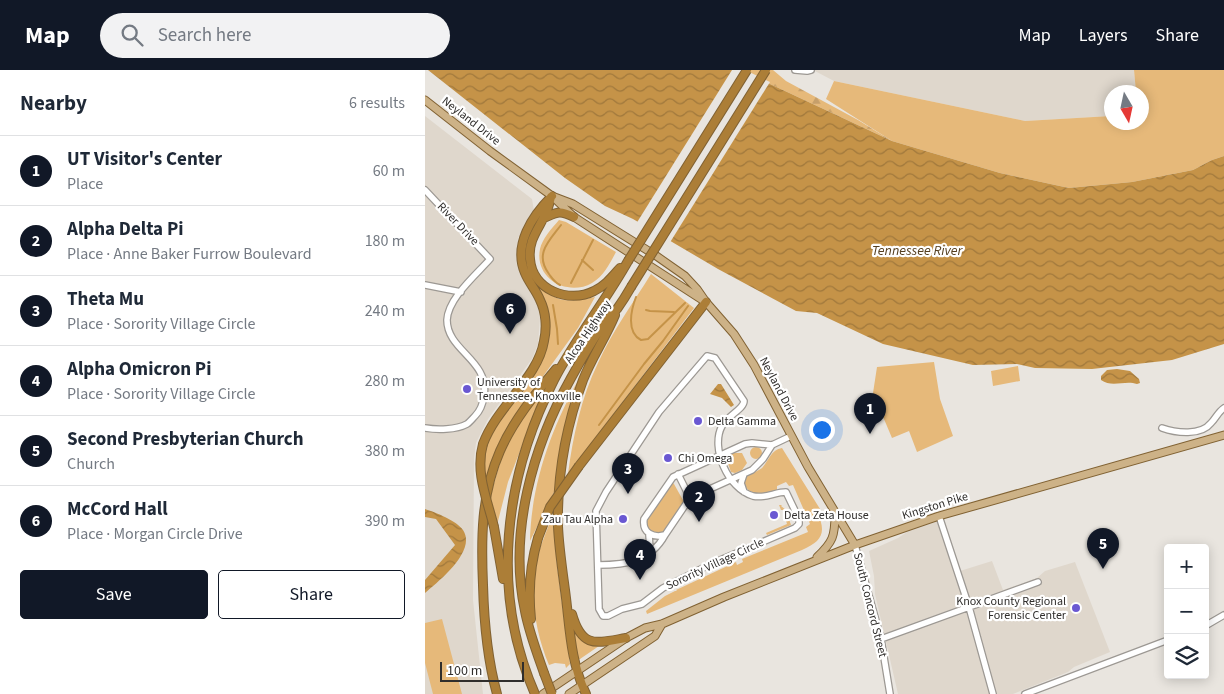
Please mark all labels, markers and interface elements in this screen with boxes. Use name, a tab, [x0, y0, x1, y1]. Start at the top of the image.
search box	[100, 13, 450, 58]
text: Map	[25, 18, 70, 53]
icon: search	[118, 21, 146, 49]
text: Search here	[158, 22, 251, 49]
text: Map	[1019, 23, 1051, 48]
text: Layers	[1079, 23, 1128, 48]
text: Share	[1156, 23, 1199, 48]
north arrow	[1104, 85, 1149, 130]
text: Nearby	[20, 88, 87, 118]
text: 6 results	[349, 92, 405, 114]
street label: Neyland Drive	[438, 93, 504, 149]
text: UT Visitor's Center	[67, 146, 222, 173]
text: 1	[32, 160, 40, 182]
text: 60 m	[373, 160, 405, 182]
text: Place	[67, 173, 103, 195]
street label: River Drive	[433, 199, 483, 249]
text: Alpha Delta Pi	[67, 216, 183, 243]
text: 2	[32, 230, 40, 252]
text: 180 m	[365, 230, 405, 252]
water label: Tennessee River	[872, 241, 963, 261]
text: Place · Anne Baker Furrow Boulevard	[67, 243, 312, 265]
text: Theta Mu	[67, 286, 144, 313]
pin: 6	[494, 293, 526, 334]
street label: Alcoa Highway	[561, 297, 616, 367]
text: 3	[32, 300, 40, 322]
text: 240 m	[365, 300, 405, 322]
text: Place · Sorority Village Circle	[67, 313, 255, 335]
street label: Neyland Drive	[755, 354, 803, 424]
text: Alpha Omicron Pi	[67, 356, 211, 383]
text: 4	[32, 370, 40, 392]
text: 280 m	[365, 370, 405, 392]
place label: University of Tennessee, Knoxville	[477, 374, 581, 405]
text: Place · Sorority Village Circle	[67, 383, 255, 405]
marker: University of Tennessee, Knoxville	[461, 383, 473, 395]
pin: 1	[854, 393, 886, 434]
place label: Delta Gamma	[708, 413, 776, 430]
marker: Delta Gamma	[692, 415, 704, 427]
your location	[809, 417, 835, 443]
text: Second Presbyterian Church	[67, 426, 304, 453]
text: 5	[32, 440, 40, 462]
text: 380 m	[365, 440, 405, 462]
place label: Chi Omega	[678, 450, 732, 467]
marker: Chi Omega	[662, 452, 674, 464]
text: Church	[67, 453, 115, 475]
pin: 3	[612, 453, 644, 494]
pin: 2	[683, 481, 715, 522]
street label: Kingston Pike	[900, 488, 970, 524]
text: McCord Hall	[67, 496, 168, 523]
place label: Delta Zeta House	[784, 507, 869, 524]
marker: Delta Zeta House	[768, 509, 780, 521]
text: 6	[32, 510, 40, 532]
text: 390 m	[365, 510, 405, 532]
place label: Zau Tau Alpha	[542, 511, 613, 528]
marker: Zau Tau Alpha	[617, 513, 629, 525]
text: Place · Morgan Circle Drive	[67, 523, 243, 545]
pin: 5	[1087, 528, 1119, 569]
street label: Sorority Village Circle	[663, 534, 767, 594]
pin: 4	[624, 539, 656, 580]
map controls	[1164, 544, 1209, 679]
button: +	[1164, 544, 1209, 589]
street label: South Concord Street	[849, 551, 891, 659]
button: Save	[20, 570, 208, 619]
button: Share	[218, 570, 405, 619]
button: −	[1164, 589, 1209, 634]
place label: Knox County Regional Forensic Center	[956, 593, 1067, 624]
marker: Knox County Regional Forensic Center	[1070, 602, 1082, 614]
button: layers	[1164, 634, 1209, 679]
scale bar	[440, 659, 524, 682]
text: 100 m	[447, 661, 482, 681]

